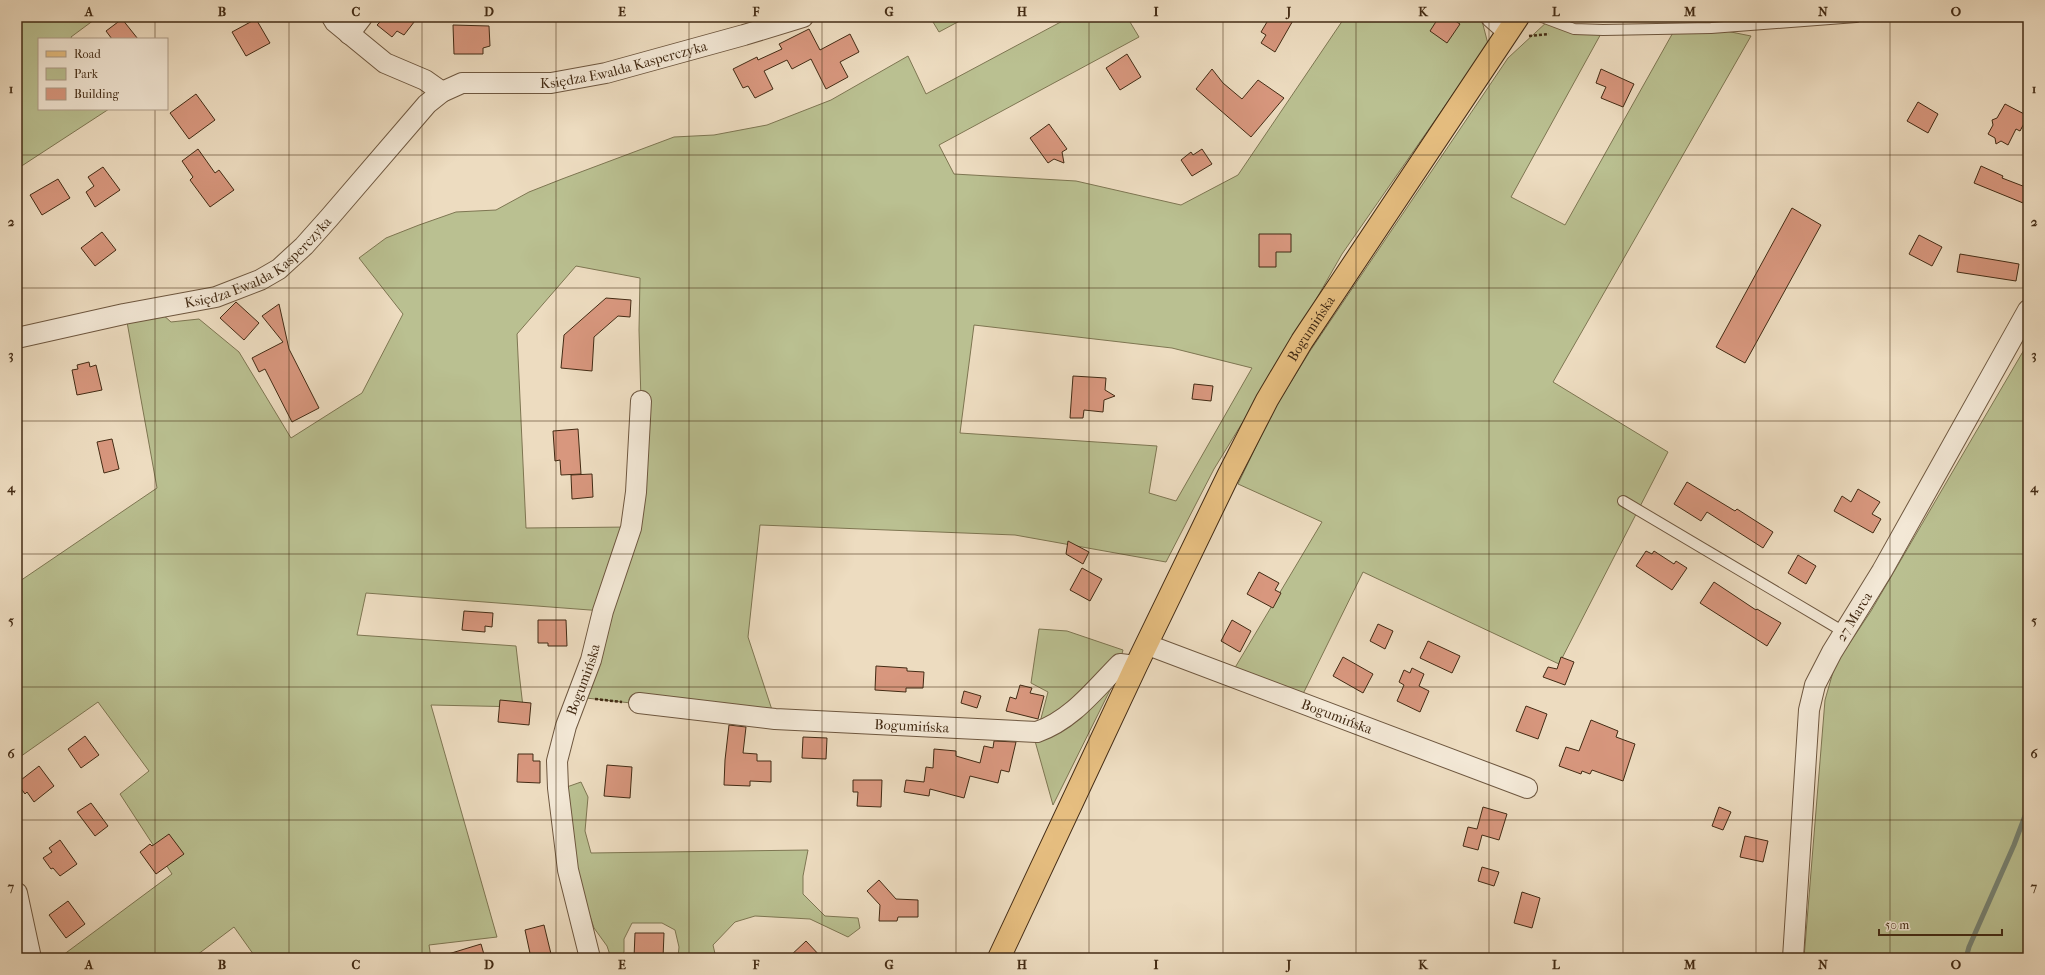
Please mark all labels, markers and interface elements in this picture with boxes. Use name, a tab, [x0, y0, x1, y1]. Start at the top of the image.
text: A	[84, 4, 94, 19]
text: B	[218, 4, 227, 19]
text: C	[352, 4, 361, 19]
text: D	[484, 4, 494, 19]
text: E	[618, 4, 626, 19]
text: F	[752, 4, 760, 19]
text: G	[884, 4, 894, 19]
text: H	[1017, 4, 1028, 19]
text: I	[1153, 4, 1159, 19]
text: J	[1285, 4, 1292, 20]
text: K	[1418, 4, 1429, 19]
text: L	[1552, 4, 1561, 19]
text: M	[1683, 4, 1696, 19]
text: N	[1818, 4, 1828, 19]
text: O	[1951, 4, 1961, 19]
street label: Księdza Ewalda Kasperczyka	[540, 37, 710, 92]
legend	[38, 38, 168, 110]
text: Road	[74, 47, 101, 61]
text: Park	[74, 67, 99, 81]
text: 1	[9, 81, 14, 96]
text: 1	[2032, 81, 2037, 96]
text: Building	[74, 87, 119, 101]
street label: Księdza Ewalda Kasperczyka	[183, 213, 335, 312]
text: 2	[8, 214, 15, 229]
text: 2	[2031, 214, 2038, 229]
street label: Bogumińska	[1284, 292, 1339, 365]
text: 3	[8, 347, 14, 363]
text: 3	[2031, 347, 2037, 363]
text: 4	[6, 480, 16, 496]
text: 4	[2029, 480, 2039, 496]
street label: 27 Marca	[1833, 589, 1876, 645]
text: 5	[8, 613, 14, 628]
text: 5	[2031, 613, 2037, 628]
street label: Bogumińska	[563, 642, 604, 718]
street label: Bogumińska	[1299, 696, 1375, 738]
street label: Bogumińska	[874, 716, 950, 737]
text: 6	[7, 746, 15, 761]
text: 6	[2030, 746, 2038, 761]
text: 7	[7, 879, 15, 894]
text: 7	[2030, 879, 2038, 894]
scale bar	[1879, 911, 2002, 937]
text: 50 m	[1885, 918, 1909, 932]
text: A	[84, 957, 94, 972]
text: B	[218, 957, 227, 972]
text: C	[352, 957, 361, 972]
text: D	[484, 957, 494, 972]
text: E	[618, 957, 626, 972]
text: F	[752, 957, 760, 972]
text: G	[884, 957, 894, 972]
text: H	[1017, 957, 1028, 972]
text: I	[1153, 957, 1159, 972]
text: J	[1285, 957, 1292, 973]
text: K	[1418, 957, 1429, 972]
text: L	[1552, 957, 1561, 972]
text: M	[1683, 957, 1696, 972]
text: N	[1818, 957, 1828, 972]
text: O	[1951, 957, 1961, 972]

